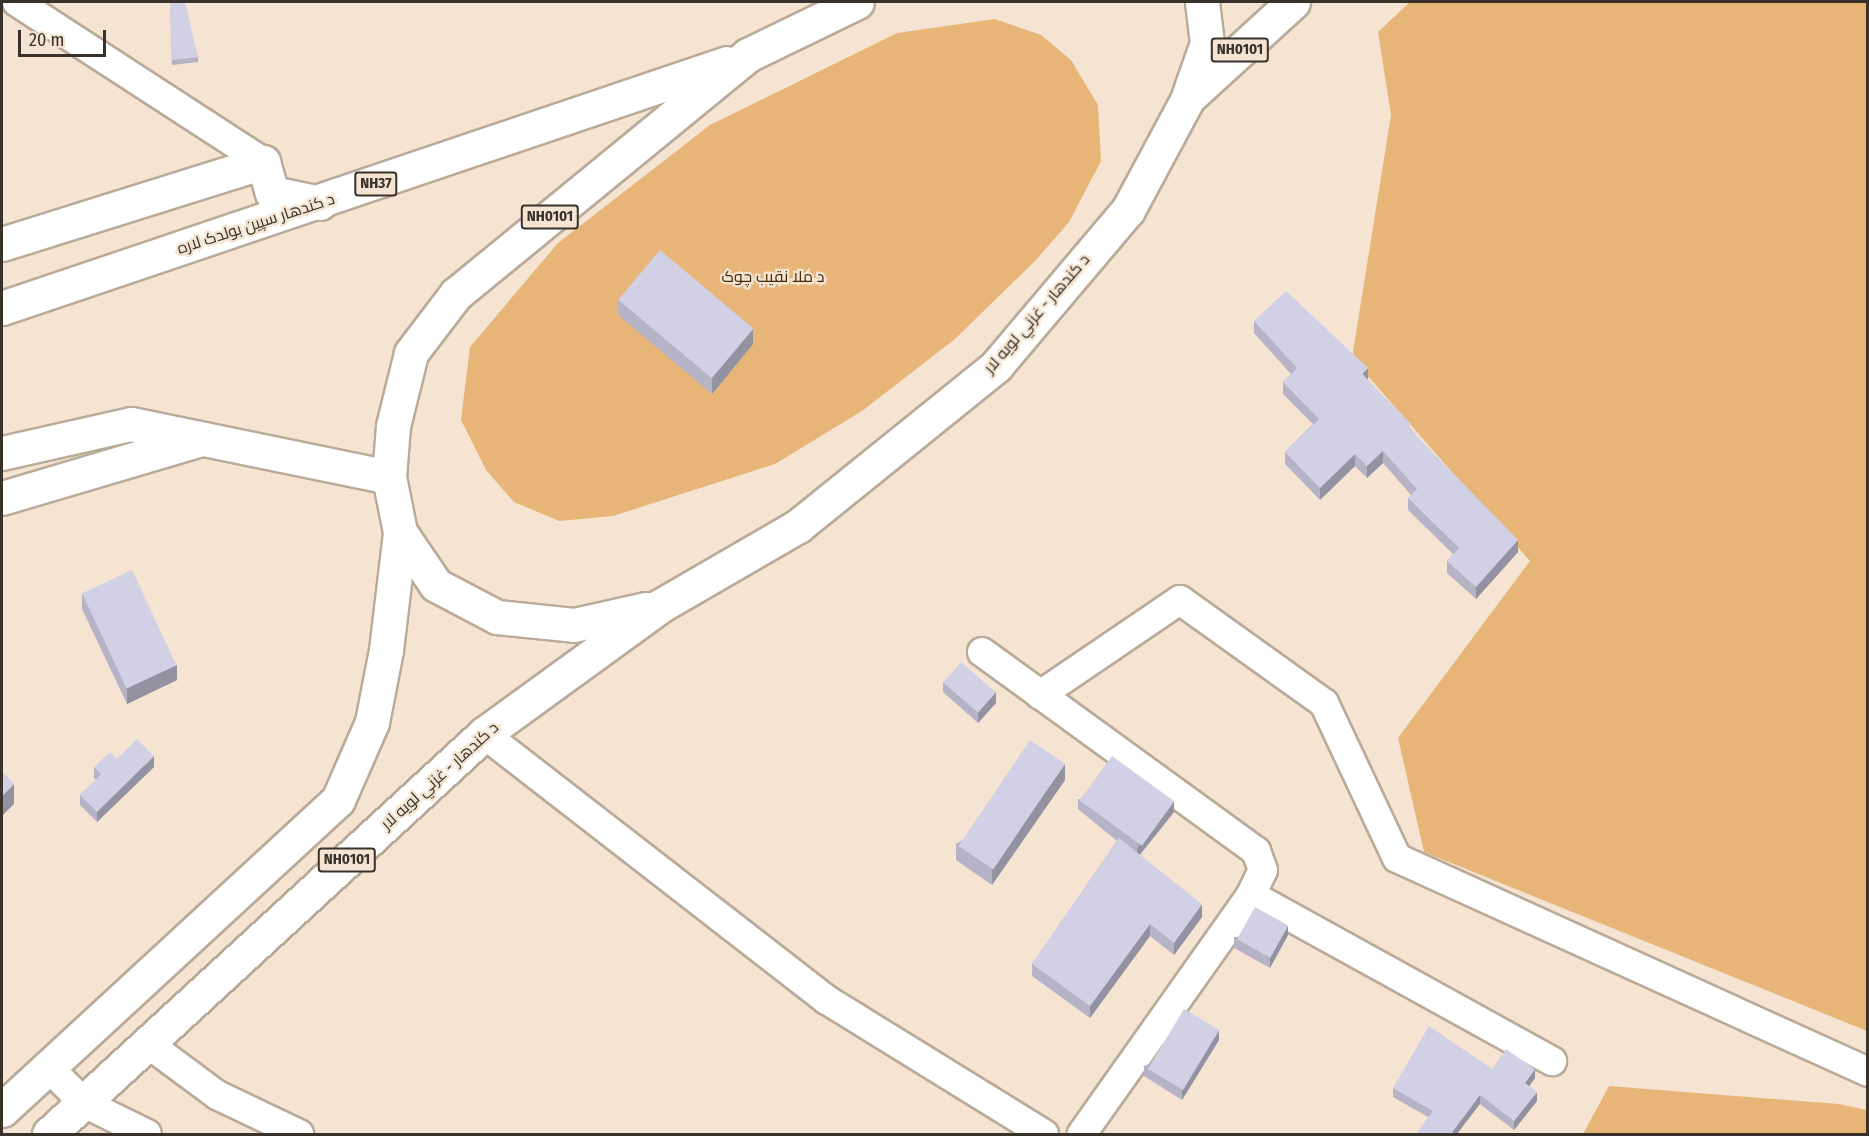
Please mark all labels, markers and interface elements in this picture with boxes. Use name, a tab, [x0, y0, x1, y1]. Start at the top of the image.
scale bar	[21, 18, 110, 56]
text: 20 m	[29, 29, 64, 51]
road number: NH0101	[1210, 38, 1270, 62]
road number: NH37	[354, 172, 398, 196]
street label: د کندهار سپین بولدک لاره	[175, 189, 337, 259]
road number: NH0101	[520, 205, 580, 229]
street label: د کندهار - غزني لويه لار	[980, 250, 1094, 378]
park label: د ملا نقيب چوک	[722, 267, 824, 287]
street label: د کندهار - غزني لويه لار	[377, 718, 503, 834]
road number: NH0101	[317, 848, 377, 872]

